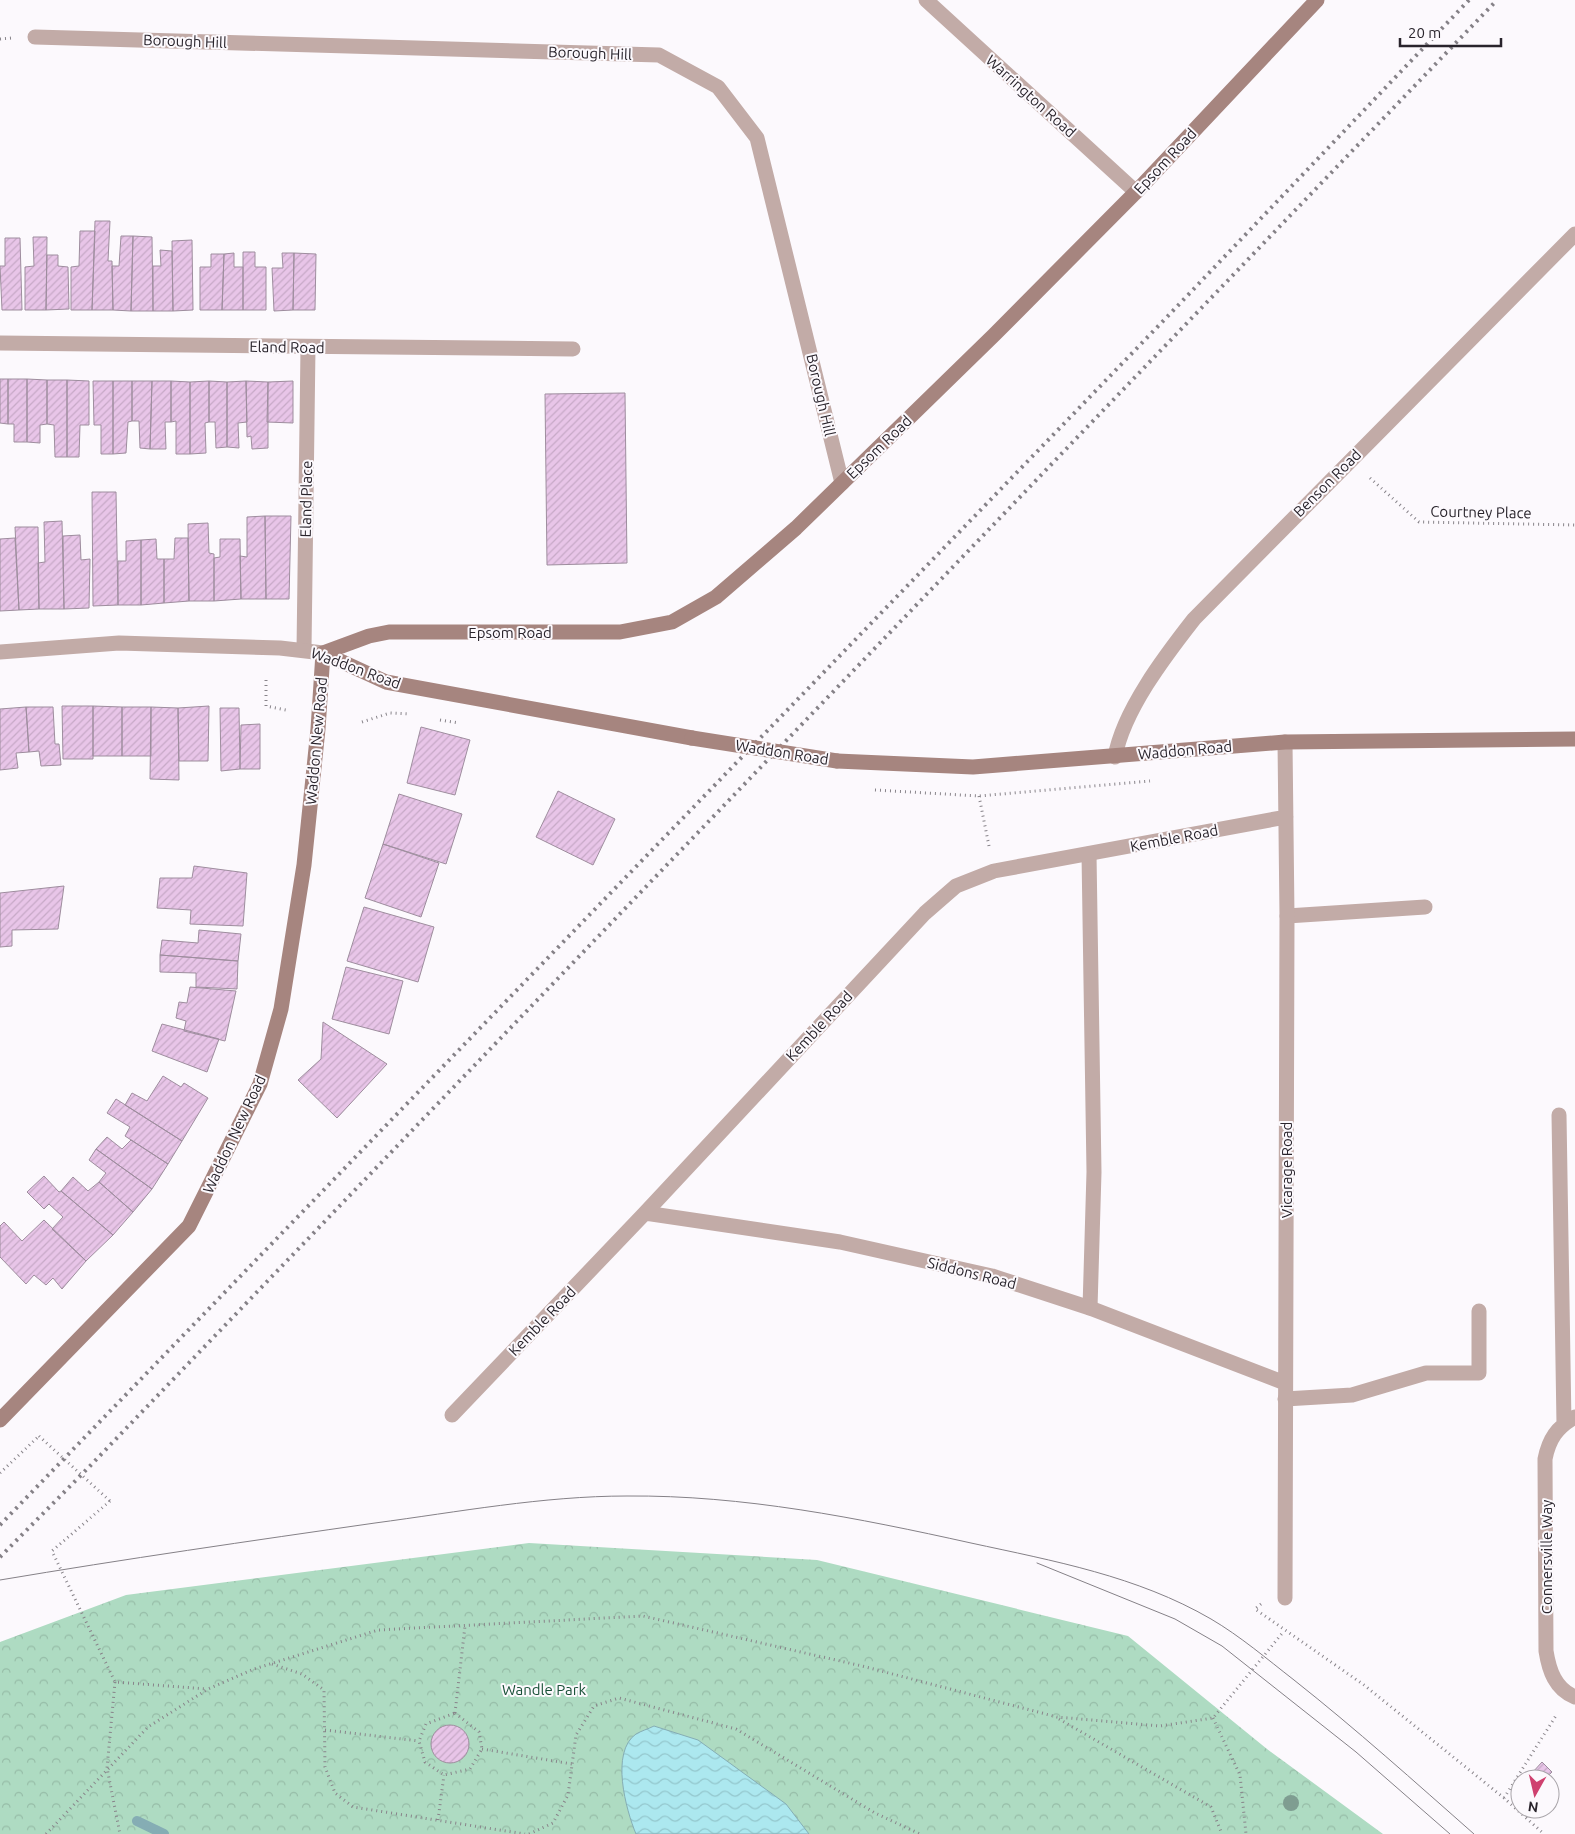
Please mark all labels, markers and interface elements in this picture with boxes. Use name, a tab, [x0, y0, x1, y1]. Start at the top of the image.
scale bar	[1400, 15, 1501, 47]
text: 20 m	[1408, 24, 1441, 41]
street label: Borough Hill	[143, 31, 227, 51]
street label: Borough Hill	[548, 43, 632, 63]
street label: Warrington Road	[983, 51, 1079, 141]
street label: Epsom Road	[1130, 125, 1200, 197]
street label: Eland Road	[249, 338, 325, 356]
street label: Borough Hill	[803, 352, 839, 438]
street label: Epsom Road	[843, 412, 915, 482]
street label: Benson Road	[1290, 446, 1364, 520]
street label: Eland Place	[297, 460, 315, 538]
street label: Courtney Place	[1430, 503, 1532, 521]
street label: Epsom Road	[468, 624, 552, 641]
street label: Waddon Road	[309, 644, 403, 692]
street label: Waddon New Road	[302, 676, 330, 806]
street label: Waddon Road	[734, 736, 830, 768]
street label: Waddon Road	[1137, 737, 1233, 763]
street label: Kemble Road	[1129, 821, 1219, 855]
street label: Kemble Road	[782, 988, 856, 1064]
street label: Waddon New Road	[199, 1072, 269, 1196]
street label: Vicarage Road	[1278, 1122, 1295, 1218]
street label: Siddons Road	[926, 1254, 1018, 1292]
street label: Kemble Road	[505, 1283, 579, 1359]
street label: Connersville Way	[1538, 1500, 1555, 1614]
park label: Wandle Park	[502, 1681, 586, 1698]
north arrow	[1510, 1769, 1560, 1819]
text: N	[1527, 1798, 1539, 1816]

